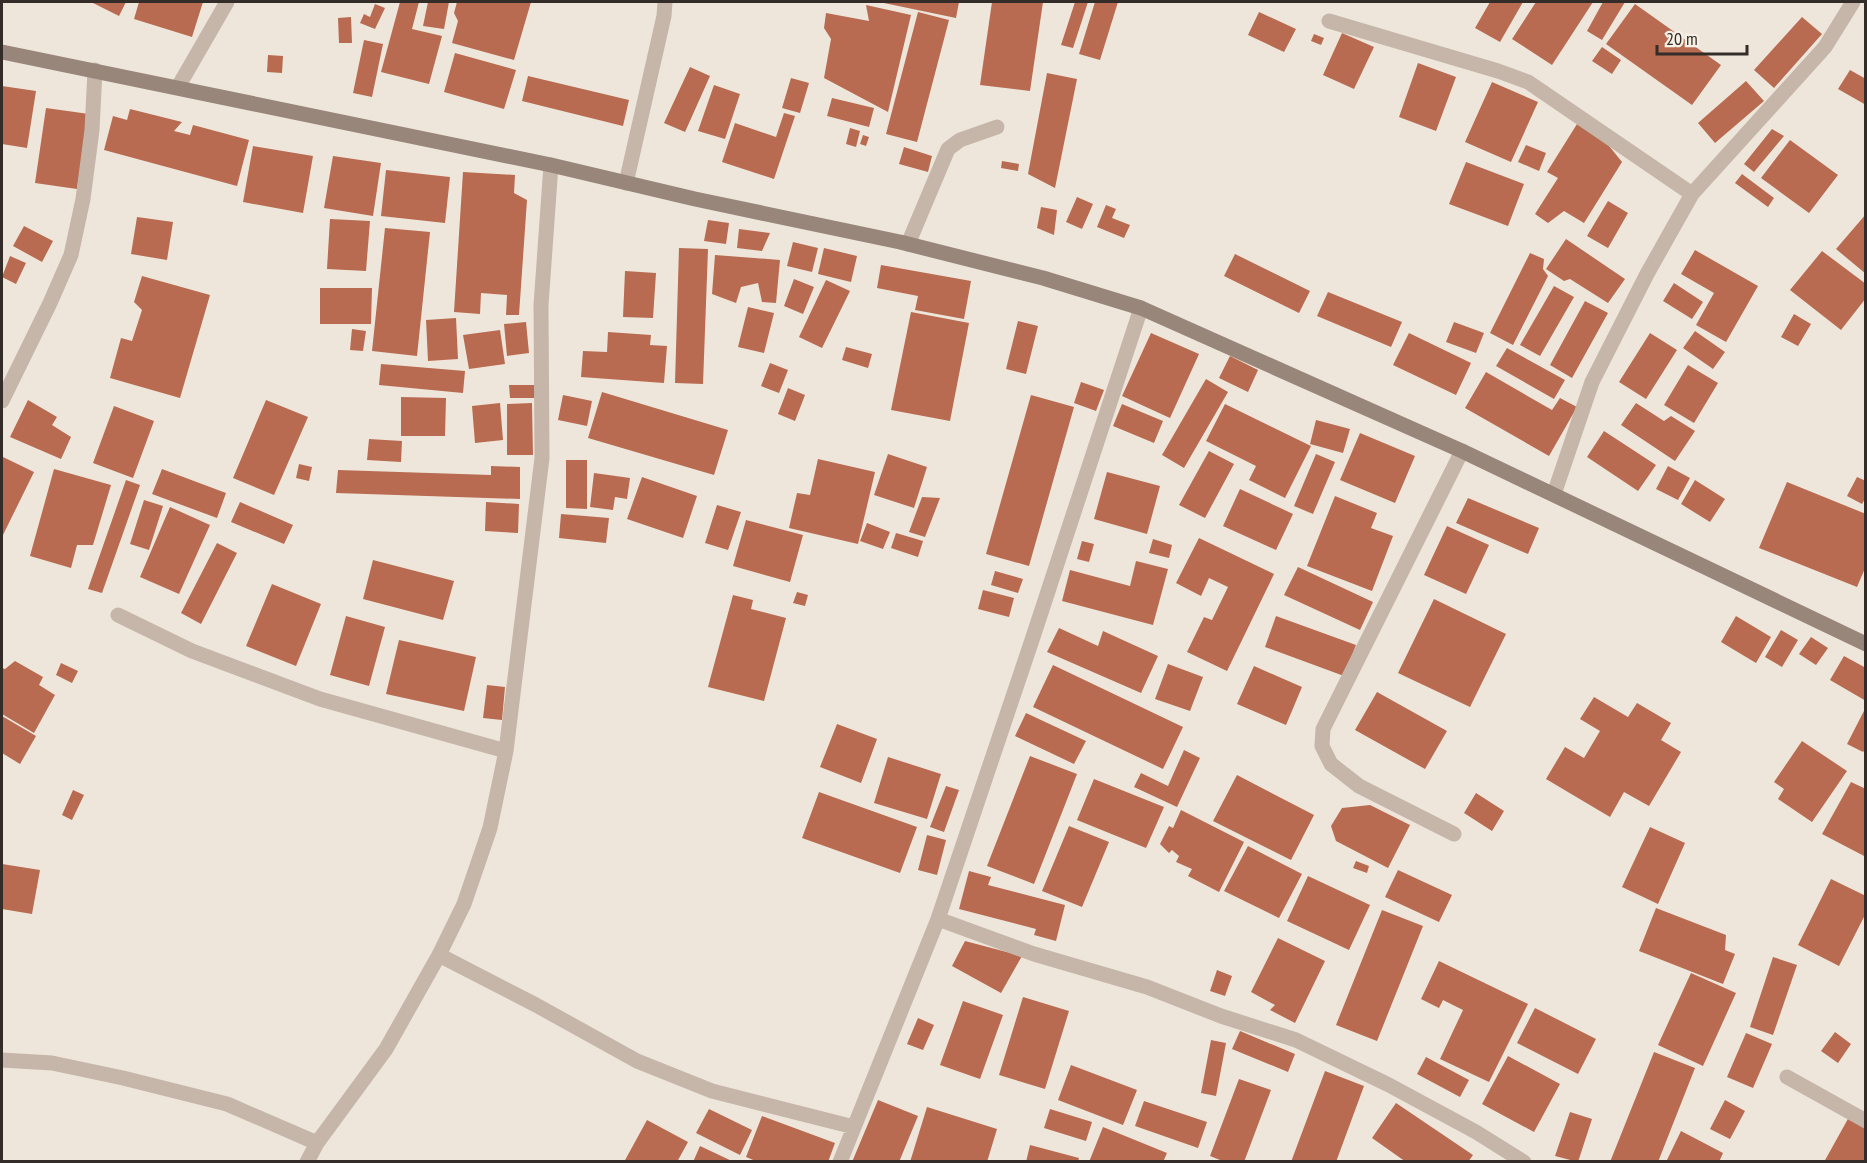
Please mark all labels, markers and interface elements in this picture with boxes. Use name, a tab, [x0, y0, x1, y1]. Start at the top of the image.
scale bar	[1657, 18, 1747, 56]
text: 20 m	[1666, 27, 1698, 50]

